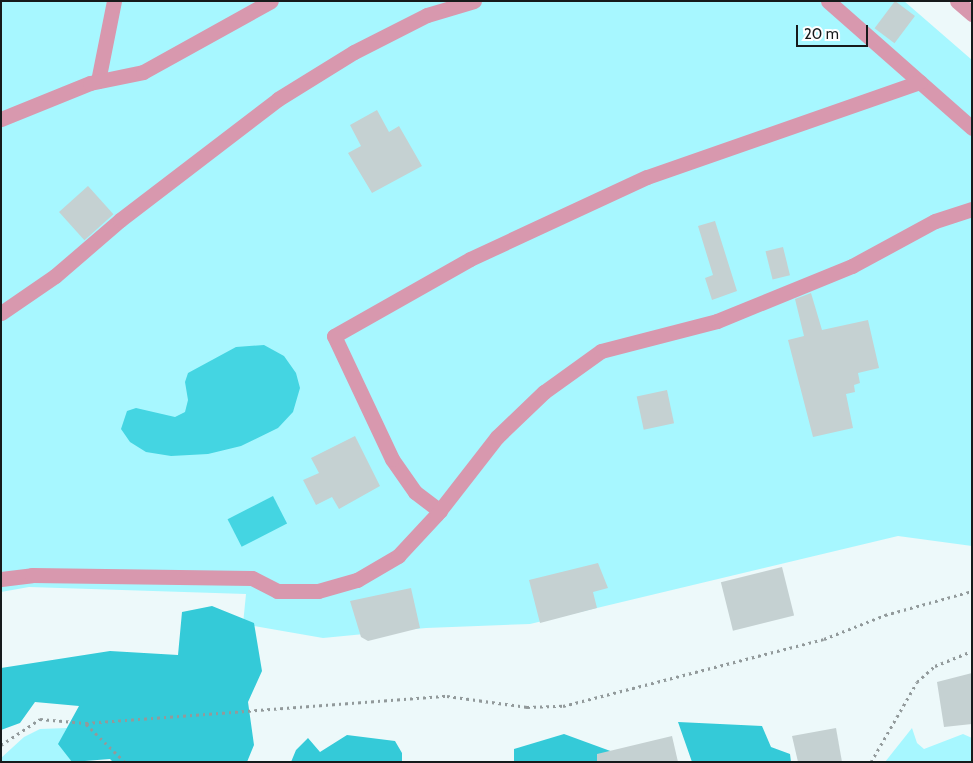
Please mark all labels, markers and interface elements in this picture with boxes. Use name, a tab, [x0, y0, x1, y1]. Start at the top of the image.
scale bar	[798, 15, 870, 47]
text: 20 m	[804, 25, 839, 43]

